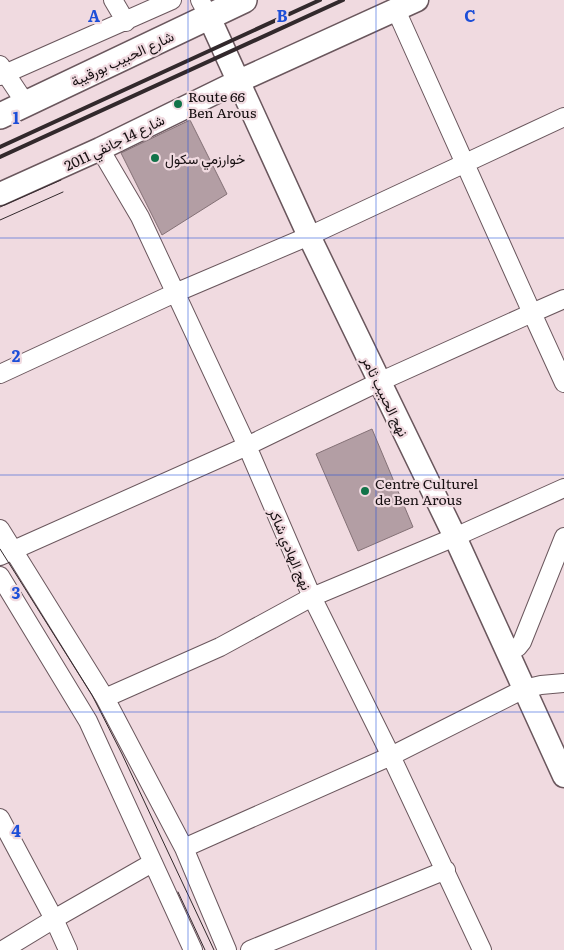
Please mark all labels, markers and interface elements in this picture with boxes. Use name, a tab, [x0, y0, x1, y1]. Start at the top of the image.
text: A	[88, 3, 100, 27]
text: B	[276, 3, 288, 27]
text: C	[464, 3, 476, 27]
street label: شارع الحبيب بورقيبة	[67, 25, 178, 92]
place label: Route 66 Ben Arous	[188, 86, 256, 122]
marker: Route 66 Ben Arous	[172, 98, 184, 110]
text: 1	[13, 105, 20, 129]
street label: شارع 14 جانفي 2011	[61, 109, 169, 178]
place label: خوارزمي سكول	[165, 148, 245, 171]
marker: خوارزمي سكول	[149, 152, 161, 164]
text: 2	[12, 343, 21, 367]
street label: نهج الحبيب ثامر	[356, 352, 414, 440]
place label: Centre Culturel de Ben Arous	[375, 473, 479, 509]
marker: Centre Culturel de Ben Arous	[359, 485, 371, 497]
street label: نهج الهادي شاكر	[262, 504, 317, 594]
text: 3	[12, 580, 21, 604]
text: 4	[11, 818, 21, 842]

